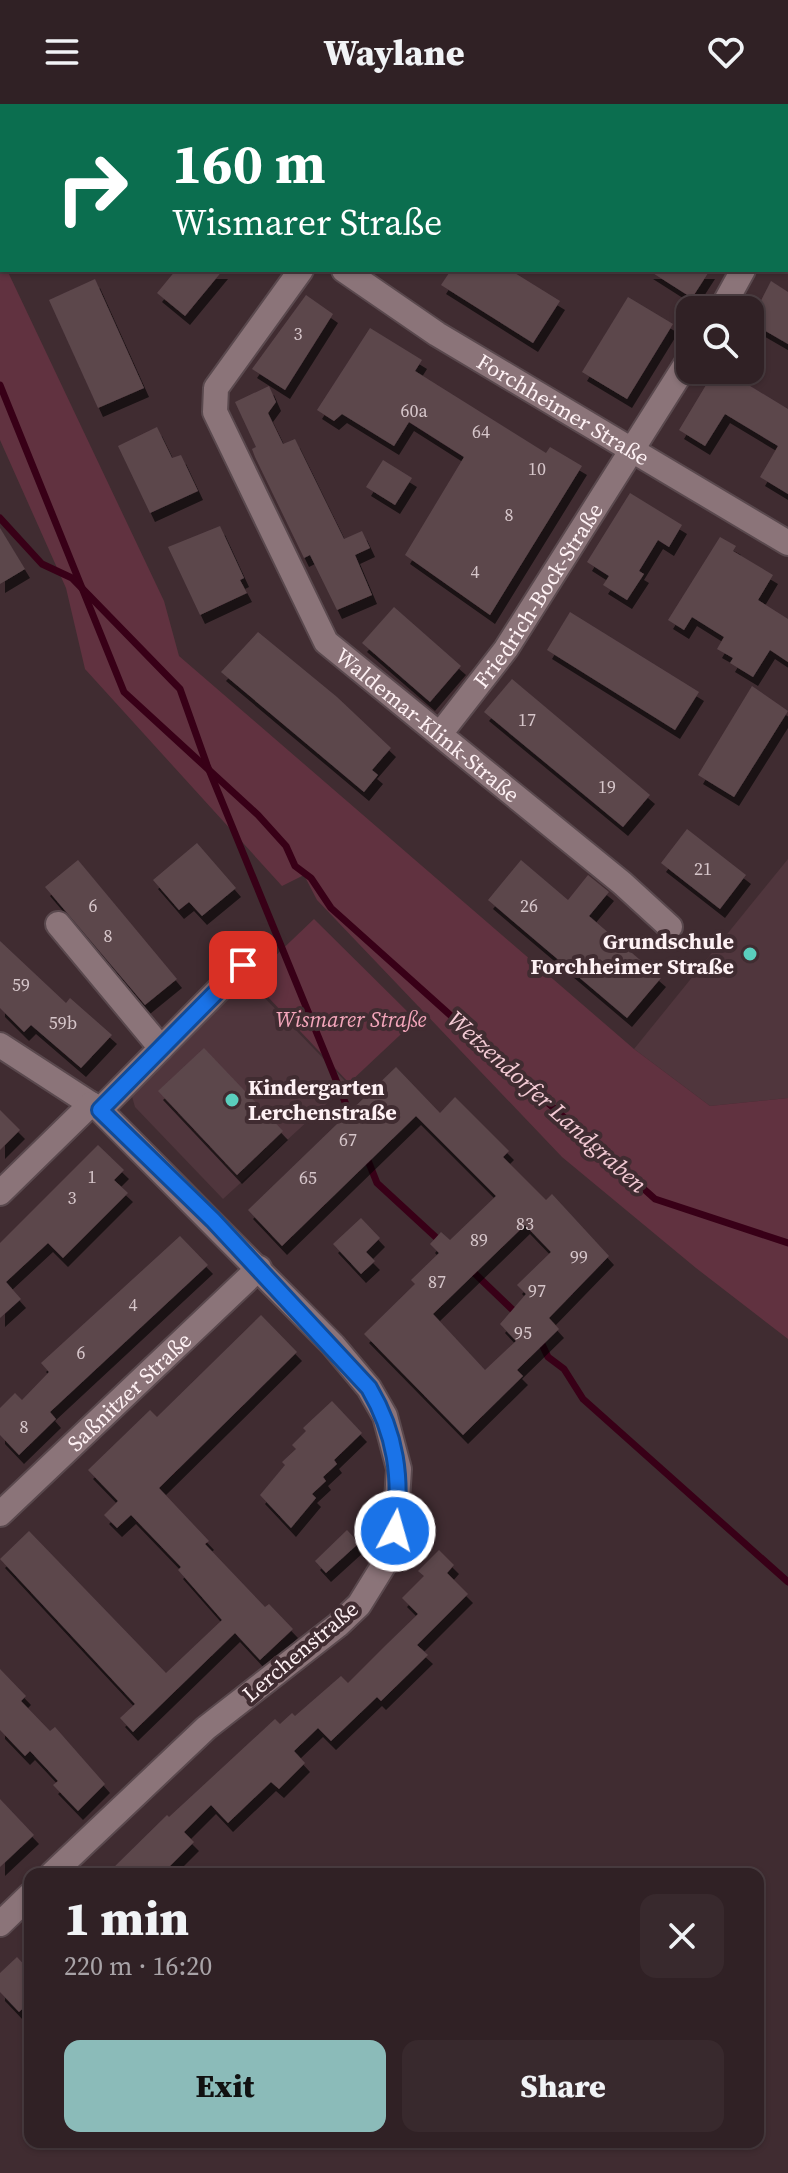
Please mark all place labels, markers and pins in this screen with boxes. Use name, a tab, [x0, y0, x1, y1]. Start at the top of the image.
place label: Grundschule Forchheimer Straße	[531, 926, 734, 981]
pin	[209, 931, 277, 999]
marker: Grundschule Forchheimer Straße	[741, 945, 759, 963]
place label: Kindergarten Lerchenstraße	[248, 1072, 397, 1127]
marker: Kindergarten Lerchenstraße	[223, 1091, 241, 1109]

